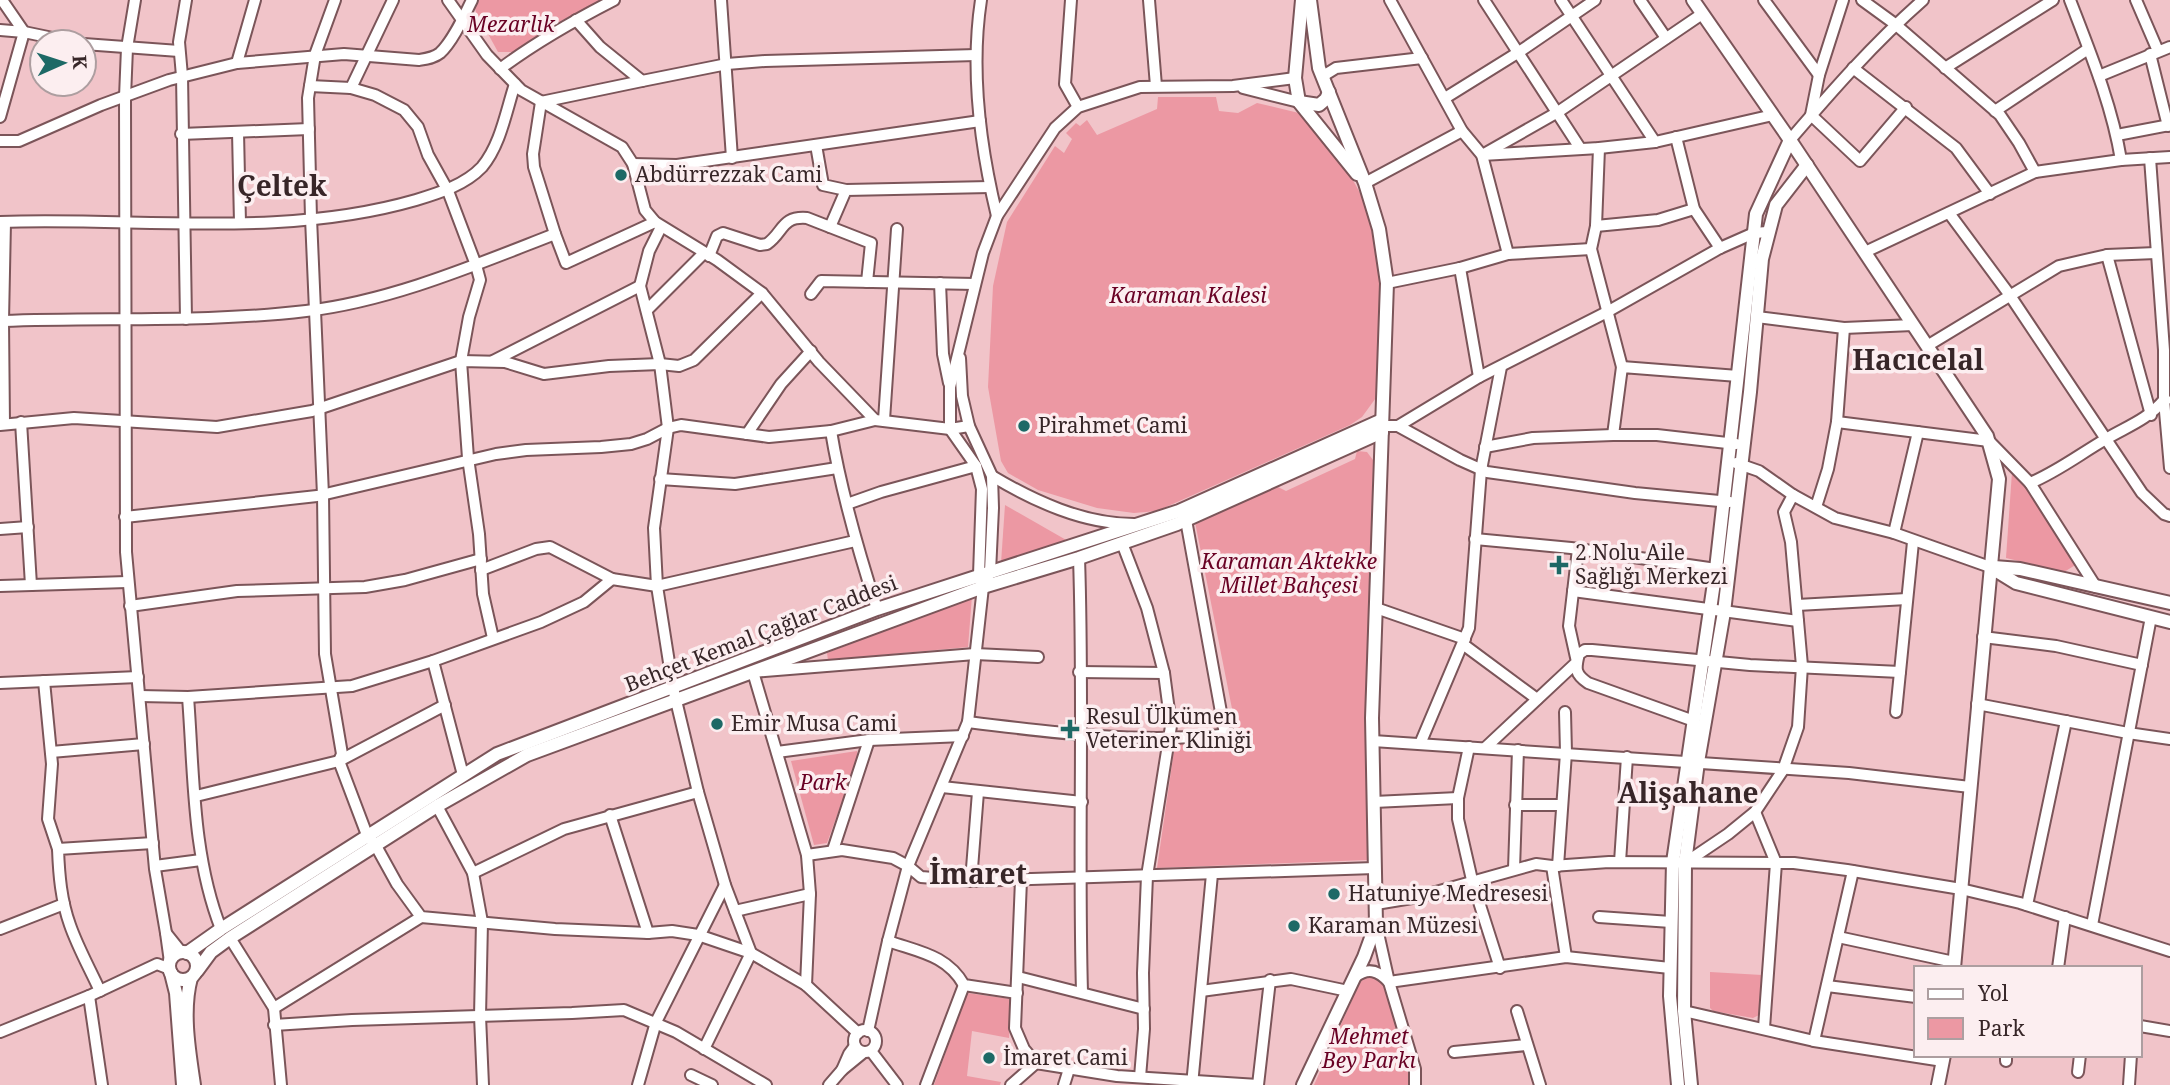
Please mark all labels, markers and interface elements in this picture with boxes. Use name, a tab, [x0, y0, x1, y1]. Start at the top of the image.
park label: Mezarlık	[466, 10, 556, 38]
north arrow	[28, 28, 98, 98]
text: K	[67, 54, 93, 70]
place label: Abdürrezzak Cami	[635, 160, 823, 188]
district label: Çeltek	[237, 166, 327, 204]
marker: Abdürrezzak Cami	[613, 167, 629, 183]
park label: Karaman Kalesi	[1108, 281, 1267, 309]
district label: Hacıcelal	[1852, 340, 1984, 378]
place label: Pirahmet Cami	[1038, 411, 1188, 439]
marker: Pirahmet Cami	[1016, 418, 1032, 434]
place label: 2 Nolu Aile Sağlığı Merkezi	[1575, 538, 1728, 590]
park label: Karaman Aktekke Millet Bahçesi	[1200, 547, 1377, 599]
marker: 2 Nolu Aile Sağlığı Merkezi	[1549, 555, 1569, 575]
street label: Behçet Kemal Çağlar Caddesi	[620, 568, 901, 698]
place label: Resul Ülkümen Veteriner Kliniği	[1086, 702, 1252, 754]
place label: Emir Musa Cami	[731, 709, 897, 737]
marker: Emir Musa Cami	[709, 716, 725, 732]
marker: Resul Ülkümen Veteriner Kliniği	[1060, 719, 1080, 739]
park label: Park	[799, 768, 848, 796]
district label: Alişahane	[1617, 773, 1759, 811]
district label: İmaret	[929, 854, 1027, 892]
place label: Hatuniye Medresesi	[1348, 879, 1548, 907]
marker: Hatuniye Medresesi	[1326, 886, 1342, 902]
place label: Karaman Müzesi	[1308, 911, 1478, 939]
marker: Karaman Müzesi	[1286, 918, 1302, 934]
legend	[1914, 966, 2142, 1057]
text: Yol	[1977, 979, 2009, 1007]
text: Park	[1978, 1014, 2025, 1042]
park label: Mehmet Bey Parkı	[1321, 1022, 1417, 1074]
place label: İmaret Cami	[1003, 1043, 1128, 1071]
marker: İmaret Cami	[981, 1050, 997, 1066]

